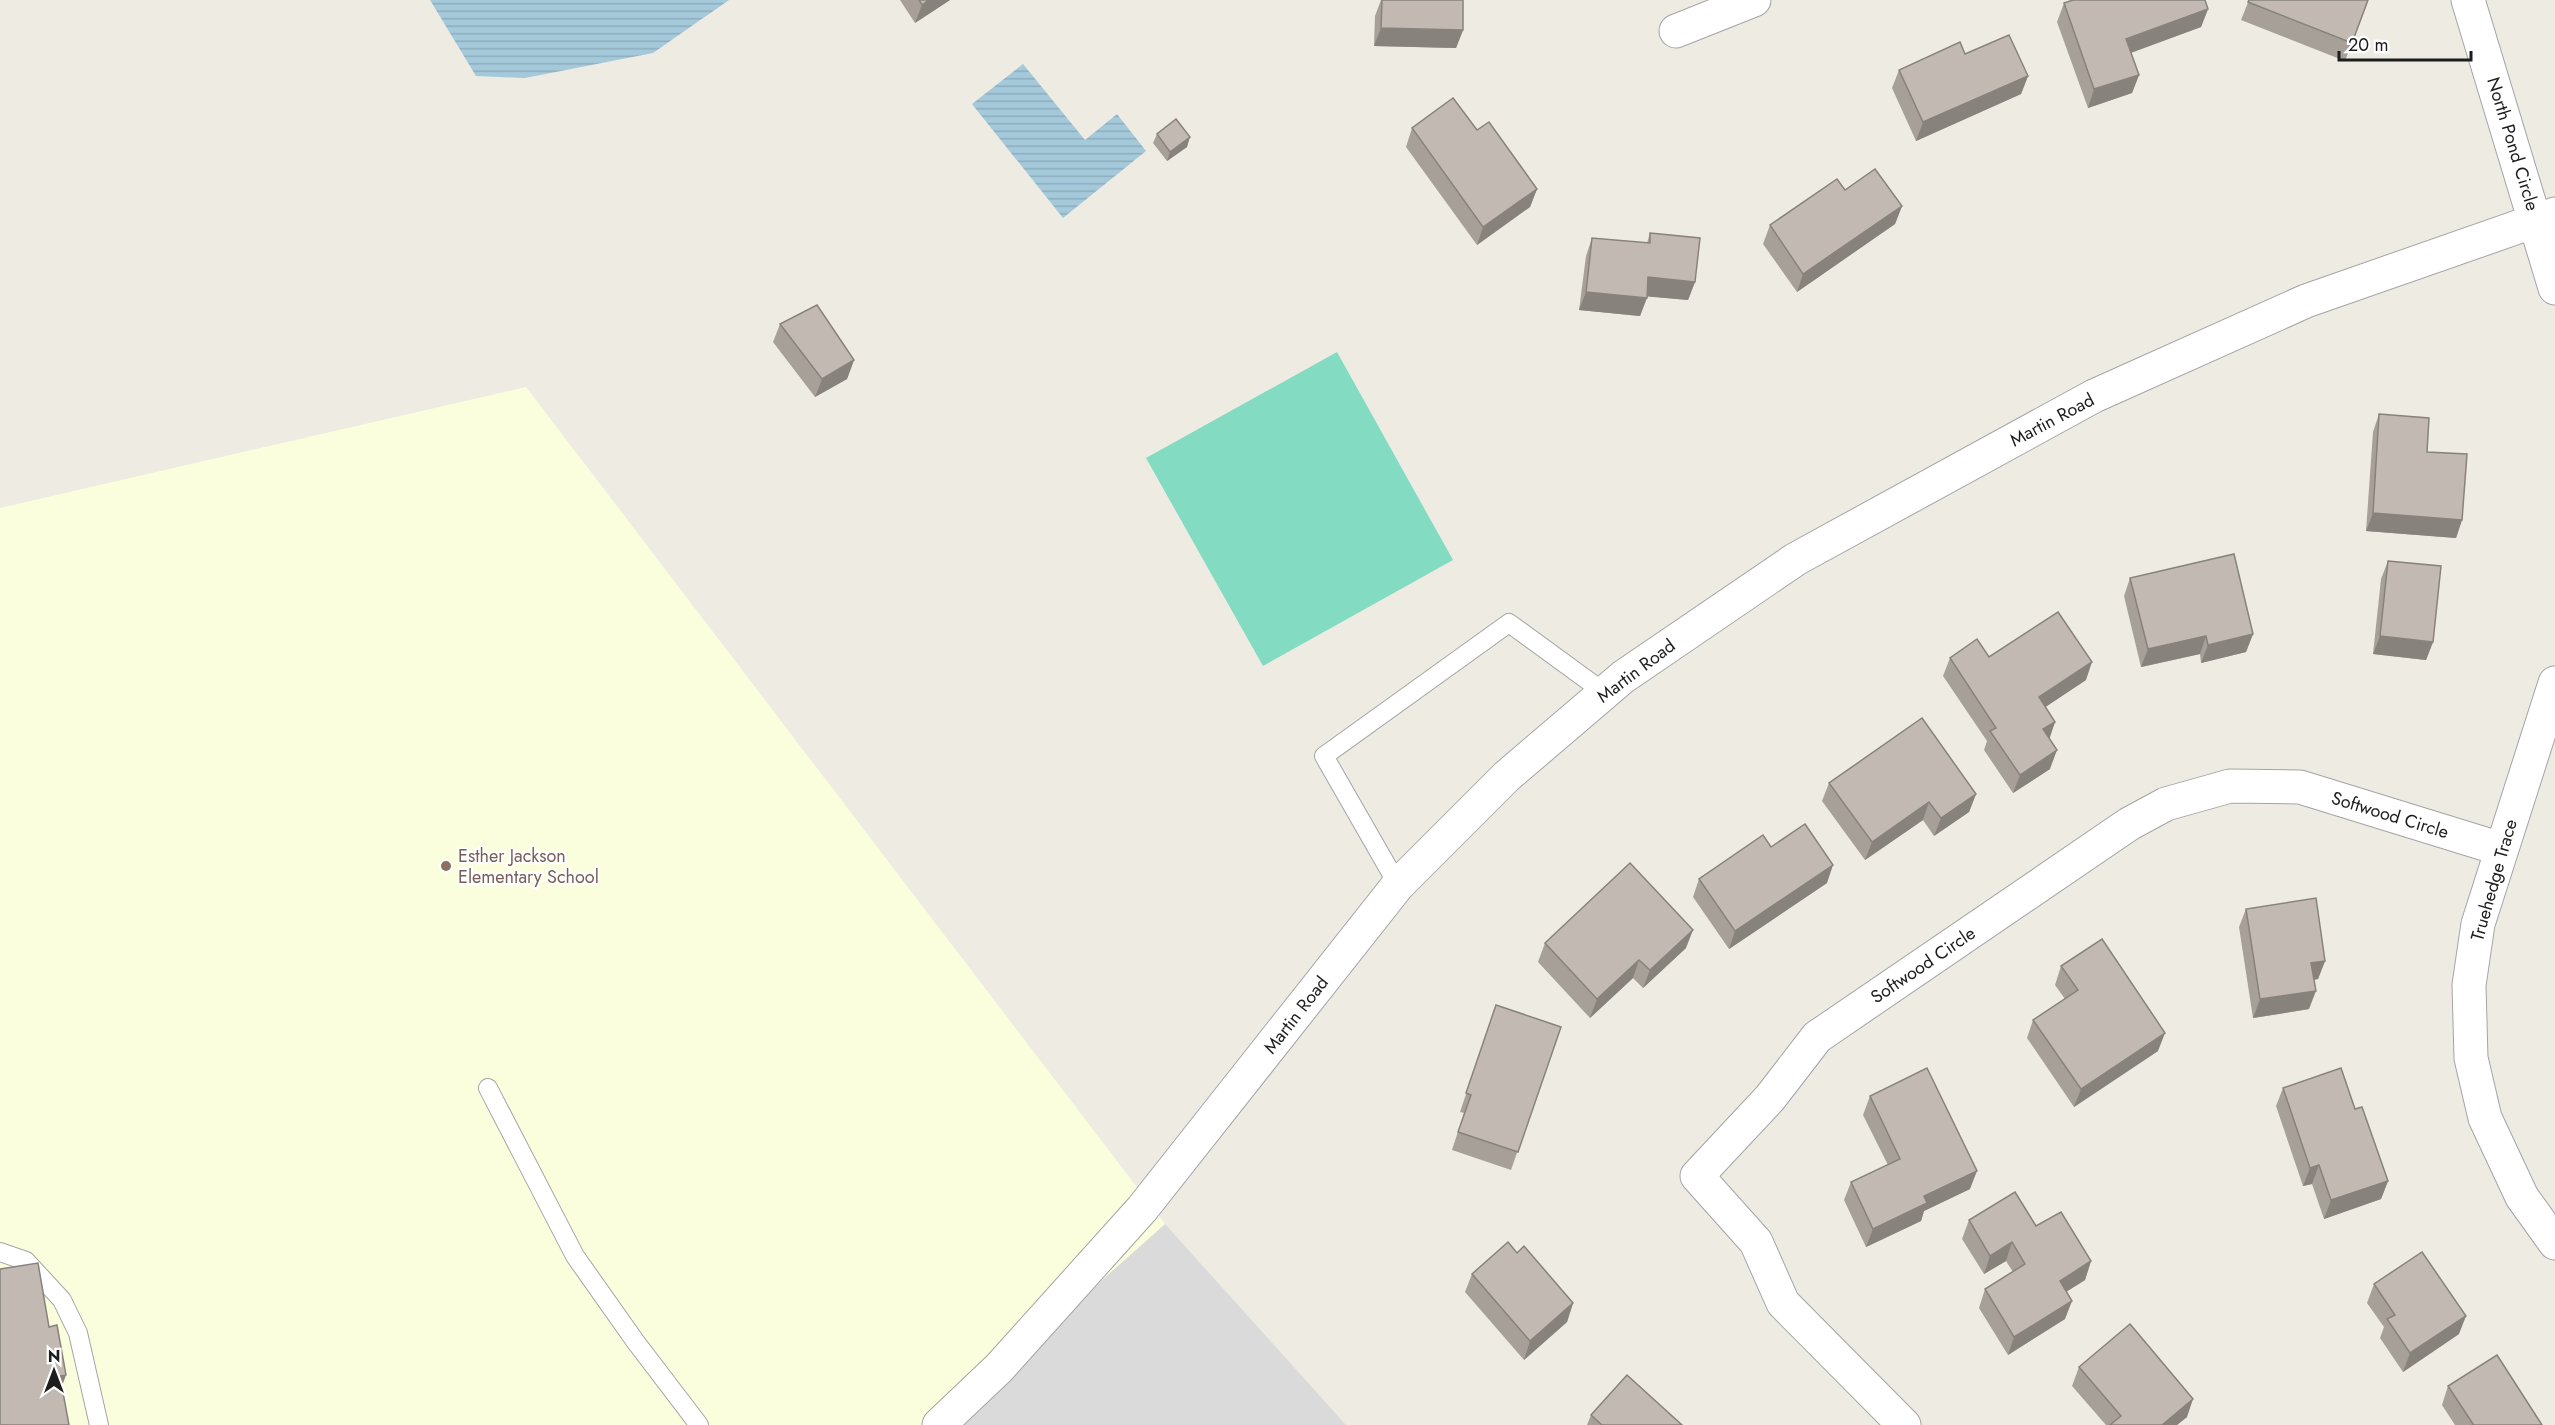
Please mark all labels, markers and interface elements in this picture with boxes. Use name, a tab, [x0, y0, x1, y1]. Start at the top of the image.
scale bar	[2339, 24, 2471, 62]
text: 20 m	[2348, 32, 2388, 58]
street label: North Pond Circle	[2480, 74, 2546, 214]
street label: Martin Road	[2005, 387, 2099, 453]
street label: Martin Road	[1591, 633, 1681, 709]
street label: Softwood Circle	[2328, 785, 2452, 845]
street label: Truehedge Trace	[2464, 816, 2524, 944]
place label: Esther Jackson Elementary School	[458, 843, 599, 890]
marker: Esther Jackson Elementary School	[439, 859, 453, 873]
street label: Softwood Circle	[1865, 920, 1981, 1010]
street label: Martin Road	[1257, 971, 1335, 1059]
north arrow	[24, 1341, 84, 1401]
text: N	[48, 1345, 60, 1368]

